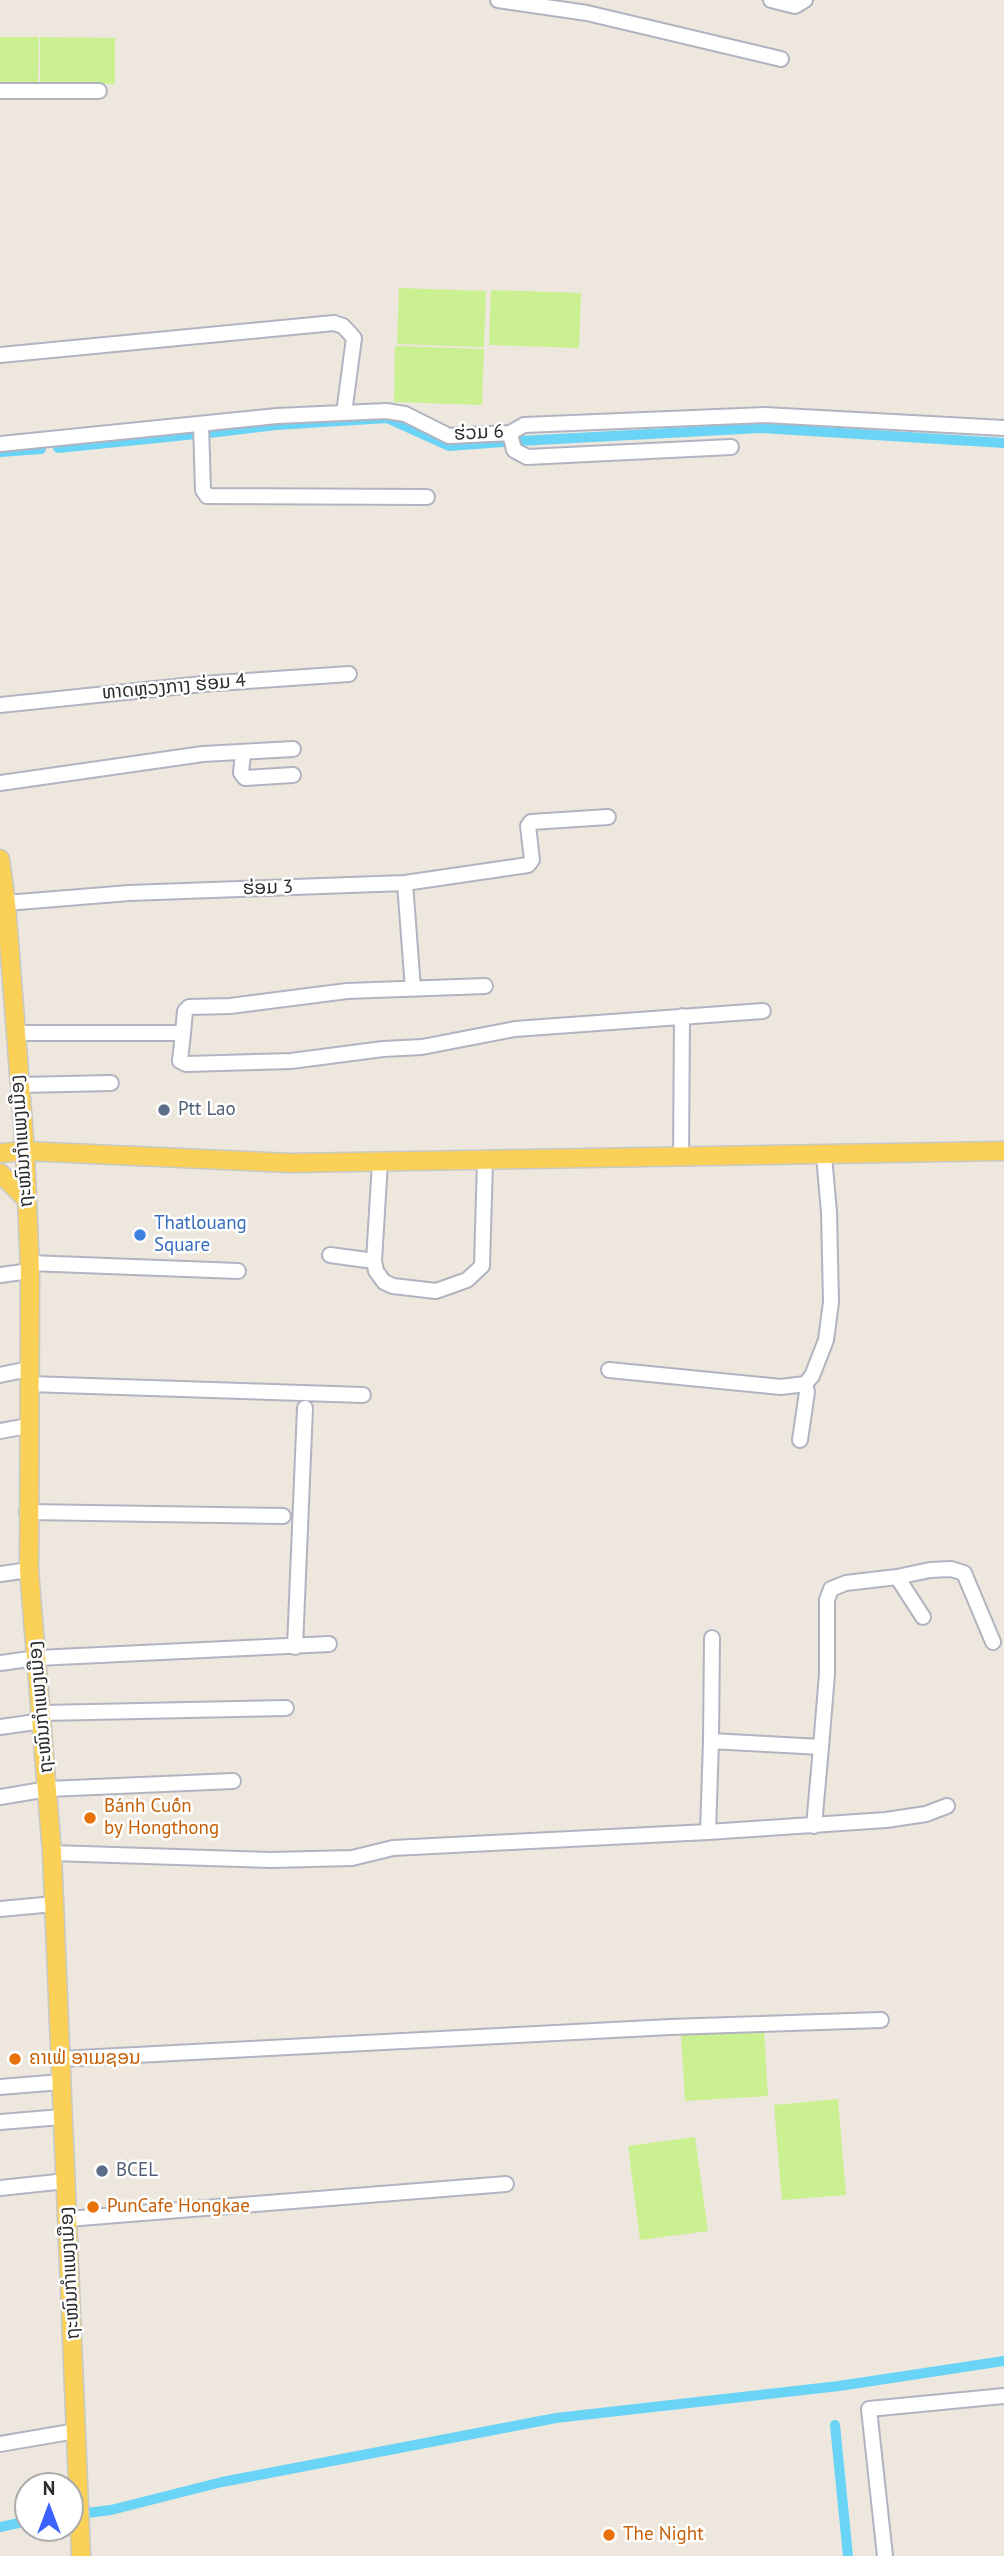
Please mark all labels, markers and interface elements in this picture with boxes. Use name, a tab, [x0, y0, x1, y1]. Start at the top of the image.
street label: ຮ່ວມ 6	[453, 420, 505, 446]
street label: ທາດຫຼວງກາງ ຮ່ອມ 4	[101, 669, 247, 705]
street label: ຮ່ອມ 3	[242, 876, 294, 900]
street label: ຖະໜົນກຳແພງເມືອງ	[6, 1074, 38, 1208]
place label: Ptt Lao	[178, 1099, 236, 1121]
marker: Ptt Lao	[156, 1102, 172, 1118]
place label: Thatlouang Square	[154, 1213, 247, 1257]
marker: Thatlouang Square	[132, 1227, 148, 1243]
street label: ຖະໜົນກຳແພງເມືອງ	[24, 1640, 58, 1774]
place label: Bánh Cuốn by Hongthong	[104, 1796, 219, 1840]
marker: Bánh Cuốn by Hongthong	[82, 1810, 98, 1826]
place label: ຄາເຟ່ ອາເມຊອນ	[29, 2048, 141, 2070]
marker: ຄາເຟ່ ອາເມຊອນ	[7, 2051, 23, 2067]
place label: BCEL	[116, 2160, 158, 2182]
marker: BCEL	[94, 2163, 110, 2179]
place label: PunCafe Hongkae	[107, 2196, 250, 2218]
marker: PunCafe Hongkae	[85, 2199, 101, 2215]
street label: ຖະໜົນກຳແພງເມືອງ	[55, 2206, 85, 2340]
north arrow	[14, 2472, 84, 2542]
text: N	[43, 2476, 55, 2500]
place label: The Night	[623, 2524, 704, 2546]
marker: The Night	[601, 2527, 617, 2543]

